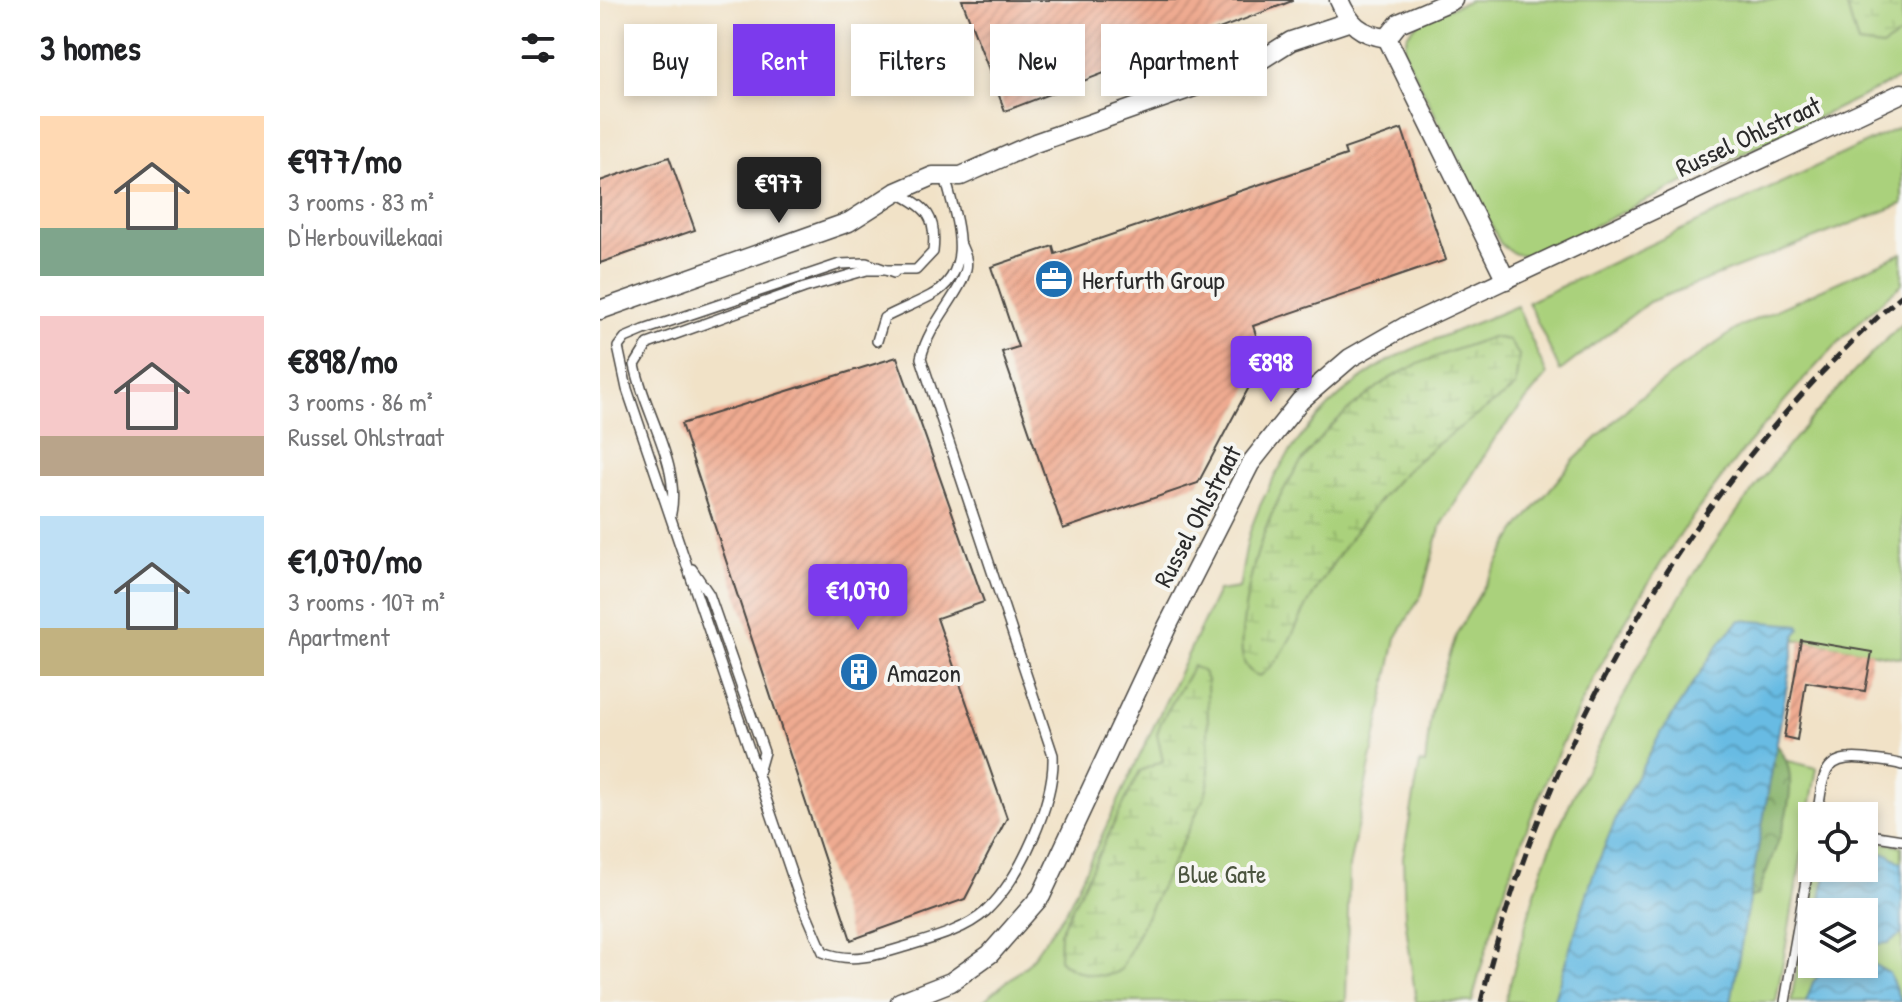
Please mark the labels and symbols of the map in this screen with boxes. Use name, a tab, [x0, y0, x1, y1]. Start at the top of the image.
street label: Russel Ohlstraat	[1670, 87, 1827, 185]
pin: €977	[732, 157, 826, 225]
office icon: Herfurth Group	[1033, 258, 1075, 300]
place label: Herfurth Group	[1082, 262, 1225, 297]
pin: €898	[1224, 336, 1318, 404]
street label: Russel Ohlstraat	[1145, 438, 1250, 593]
pin: €1,070	[793, 564, 923, 632]
building icon: Amazon	[838, 651, 880, 693]
place label: Amazon	[887, 655, 961, 690]
park label: Blue Gate	[1178, 856, 1266, 891]

